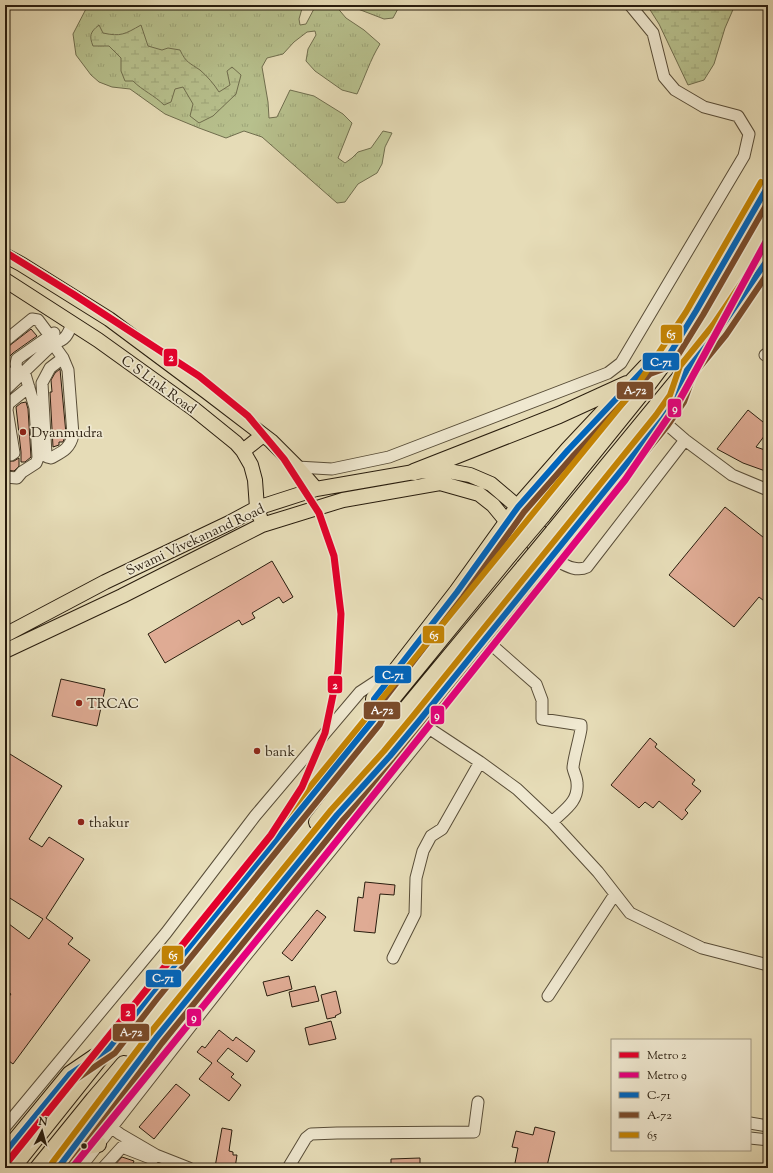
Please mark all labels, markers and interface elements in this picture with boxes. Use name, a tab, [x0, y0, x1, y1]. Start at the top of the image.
line badge: 65	[660, 324, 683, 344]
text: 65	[666, 327, 676, 343]
line badge: 2	[163, 348, 178, 367]
text: 2	[168, 350, 174, 366]
street label: C S Link Road	[116, 352, 200, 420]
line badge: C-71	[642, 352, 680, 371]
text: C-71	[650, 355, 672, 371]
line badge: A-72	[616, 381, 654, 400]
text: A-72	[623, 383, 647, 399]
line badge: 9	[667, 398, 682, 418]
text: 9	[672, 401, 678, 417]
place label: Dyanmudra	[31, 424, 103, 444]
marker: Dyanmudra	[18, 427, 28, 437]
street label: Swami Vivekanand Road	[123, 500, 269, 582]
line badge: 65	[422, 625, 445, 644]
text: 65	[429, 628, 439, 644]
line badge: C-71	[374, 665, 412, 684]
text: C-71	[382, 668, 404, 684]
line badge: 2	[327, 675, 343, 694]
text: 2	[332, 678, 338, 694]
place label: TRCAC	[87, 695, 139, 715]
marker: TRCAC	[74, 698, 84, 708]
line badge: A-72	[363, 701, 401, 720]
text: A-72	[370, 703, 394, 719]
line badge: 9	[430, 705, 445, 725]
text: 9	[434, 708, 440, 724]
place label: bank	[265, 743, 295, 763]
marker: bank	[252, 746, 262, 756]
place label: thakur	[89, 814, 130, 834]
marker: thakur	[76, 817, 86, 827]
line badge: 65	[161, 945, 184, 965]
text: 65	[168, 948, 178, 964]
line badge: C-71	[145, 969, 182, 988]
text: C-71	[152, 971, 174, 987]
line badge: 2	[120, 1003, 136, 1022]
text: 2	[125, 1005, 131, 1021]
line badge: 9	[186, 1008, 202, 1027]
text: 9	[191, 1010, 197, 1026]
line badge: A-72	[112, 1023, 150, 1042]
text: A-72	[119, 1025, 143, 1041]
legend	[611, 1039, 751, 1151]
text: Metro 2	[647, 1047, 687, 1065]
text: Metro 9	[647, 1067, 687, 1085]
text: C-71	[647, 1087, 671, 1105]
text: A-72	[647, 1107, 672, 1125]
north arrow	[22, 1111, 62, 1151]
text: N	[37, 1114, 48, 1130]
text: 65	[647, 1127, 657, 1145]
unlabelled marker	[79, 1141, 89, 1151]

